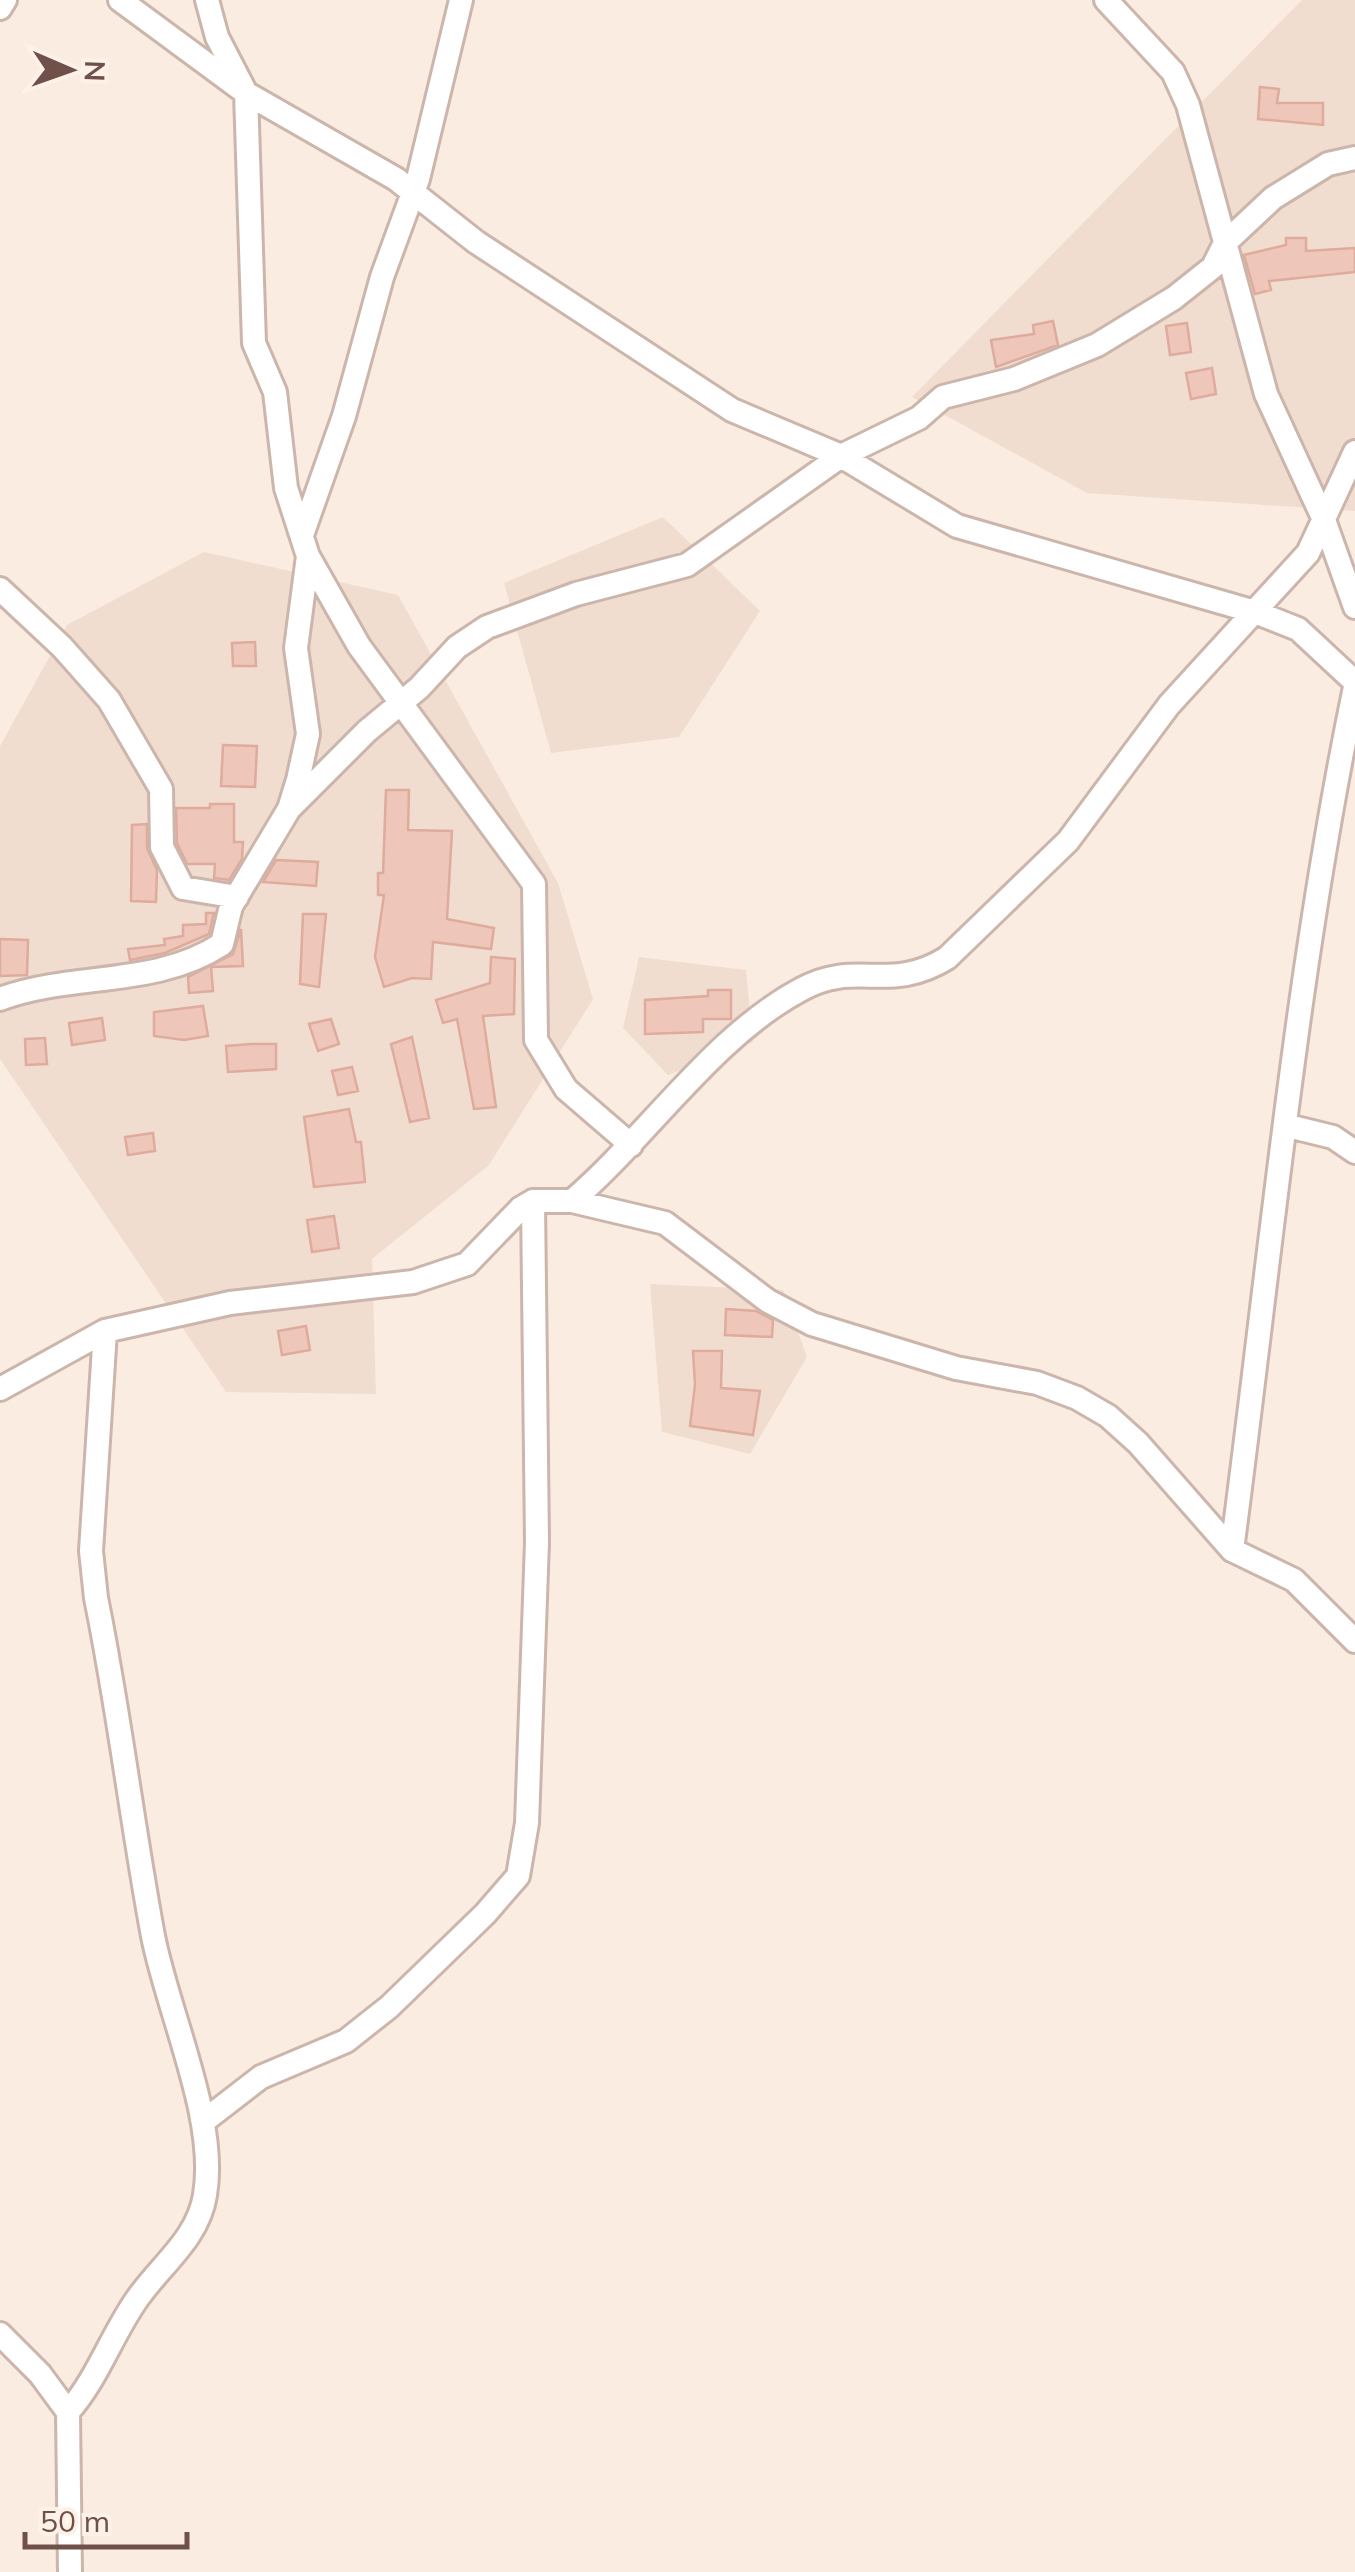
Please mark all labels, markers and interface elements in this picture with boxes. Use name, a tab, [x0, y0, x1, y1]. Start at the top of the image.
north arrow	[20, 20, 120, 120]
text: N	[78, 60, 113, 82]
scale bar	[25, 2487, 188, 2549]
text: 50 m	[40, 2502, 110, 2540]

